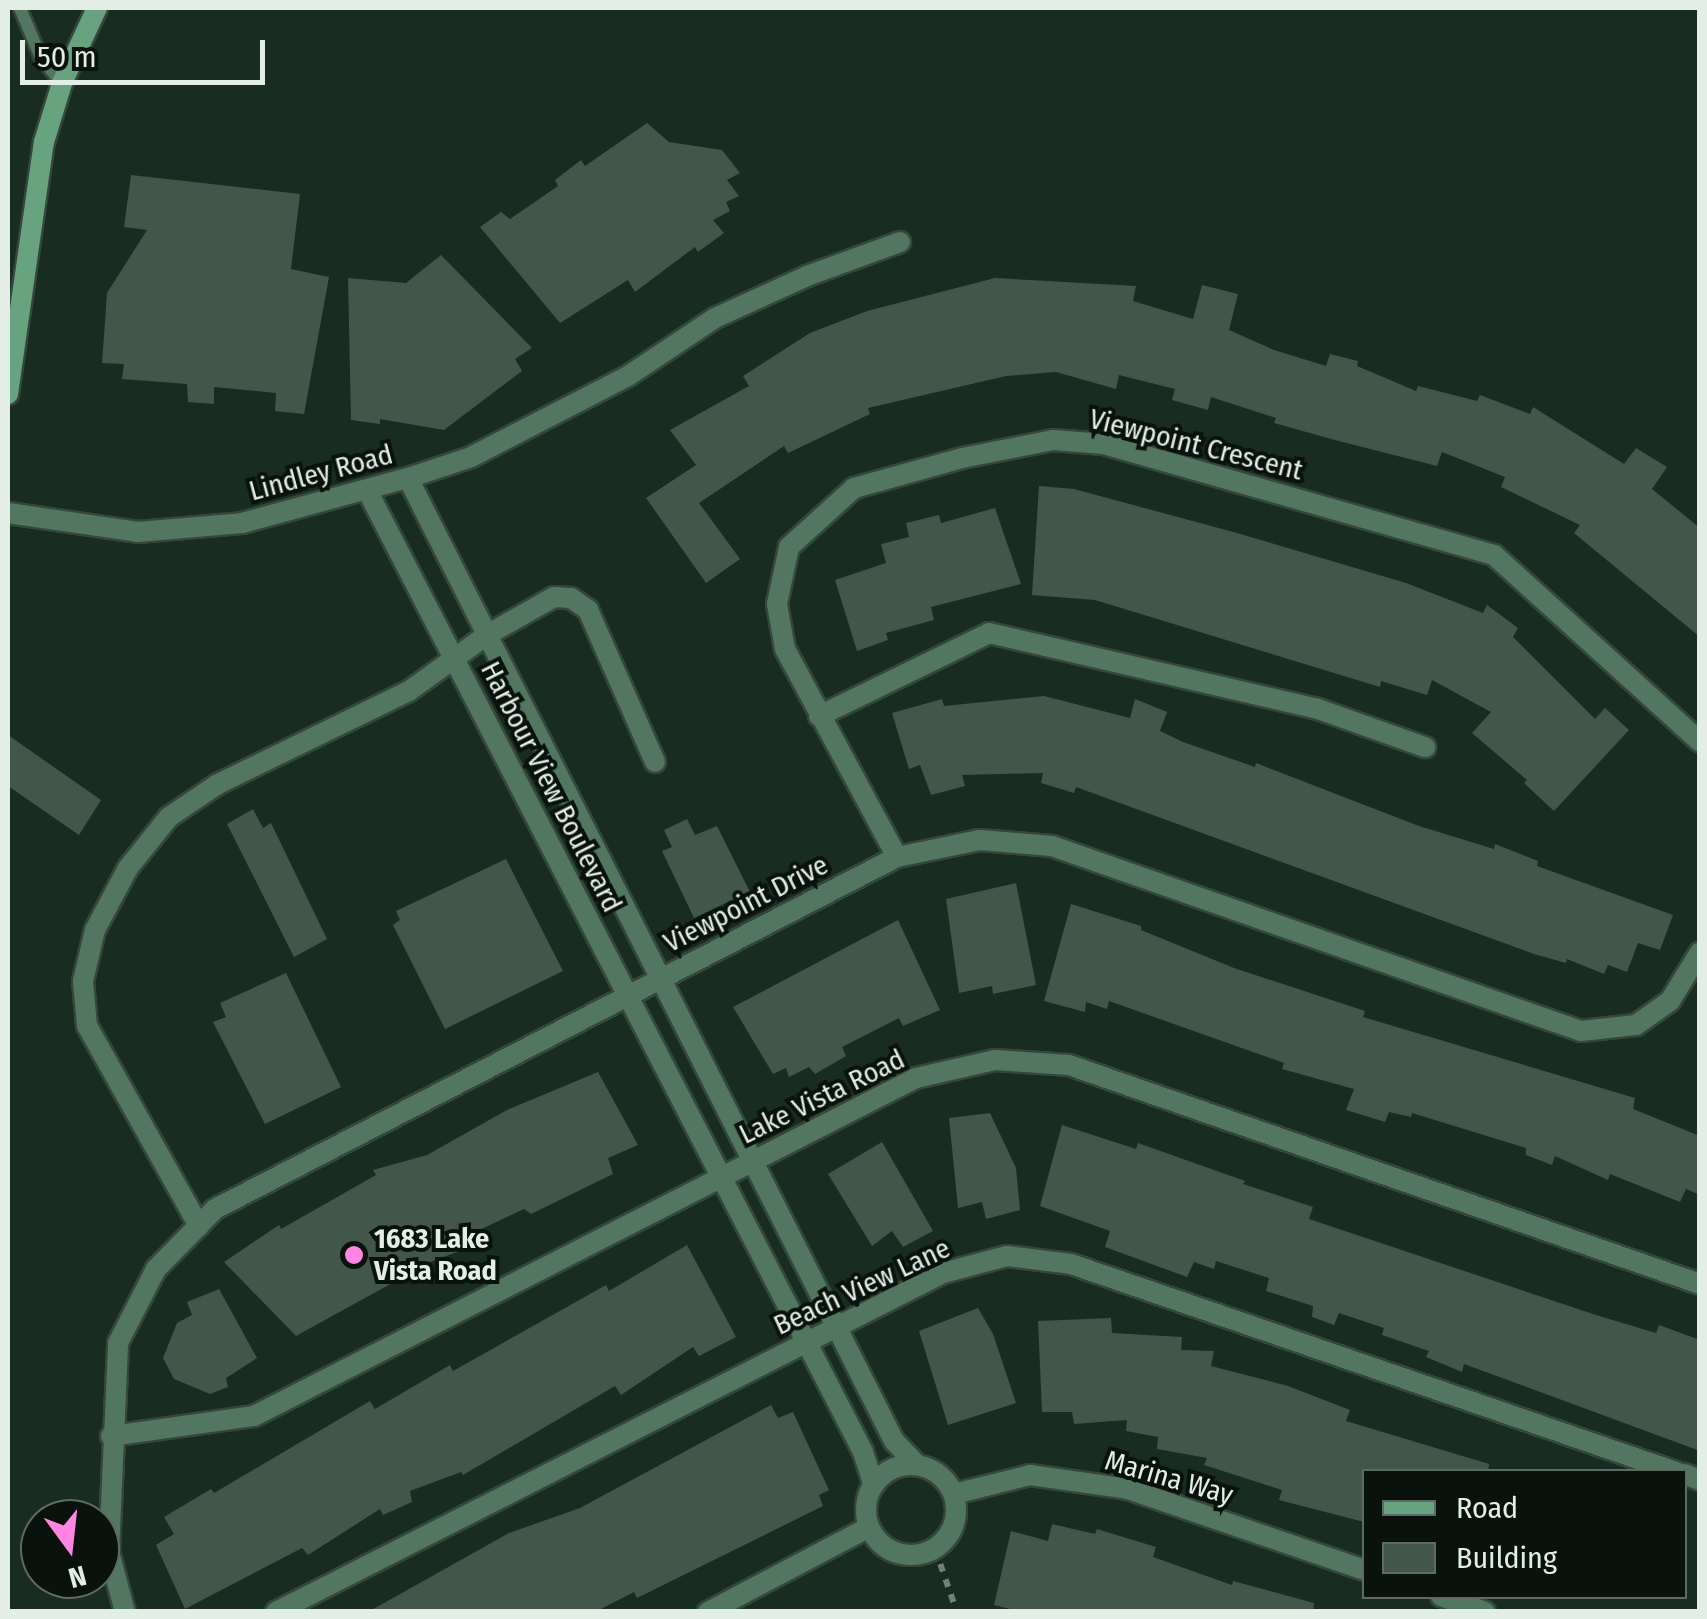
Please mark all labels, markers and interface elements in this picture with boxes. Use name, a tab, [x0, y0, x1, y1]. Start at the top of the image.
scale bar	[25, 20, 270, 82]
text: 50 m	[37, 39, 97, 75]
street label: Viewpoint Crescent	[1086, 402, 1306, 488]
street label: Lindley Road	[246, 438, 396, 508]
street label: Harbour View Boulevard	[473, 656, 629, 918]
street label: Viewpoint Drive	[658, 848, 834, 960]
street label: Lake Vista Road	[734, 1043, 910, 1151]
place label: 1683 Lake Vista Road	[374, 1222, 497, 1288]
street label: Beach View Lane	[769, 1232, 955, 1342]
marker: 1683 Lake Vista Road	[343, 1244, 365, 1266]
street label: Marina Way	[1101, 1444, 1237, 1512]
legend	[1362, 1469, 1687, 1599]
text: Road	[1456, 1490, 1518, 1526]
north arrow	[20, 1499, 120, 1599]
text: Building	[1456, 1540, 1557, 1576]
text: N	[65, 1558, 90, 1595]

